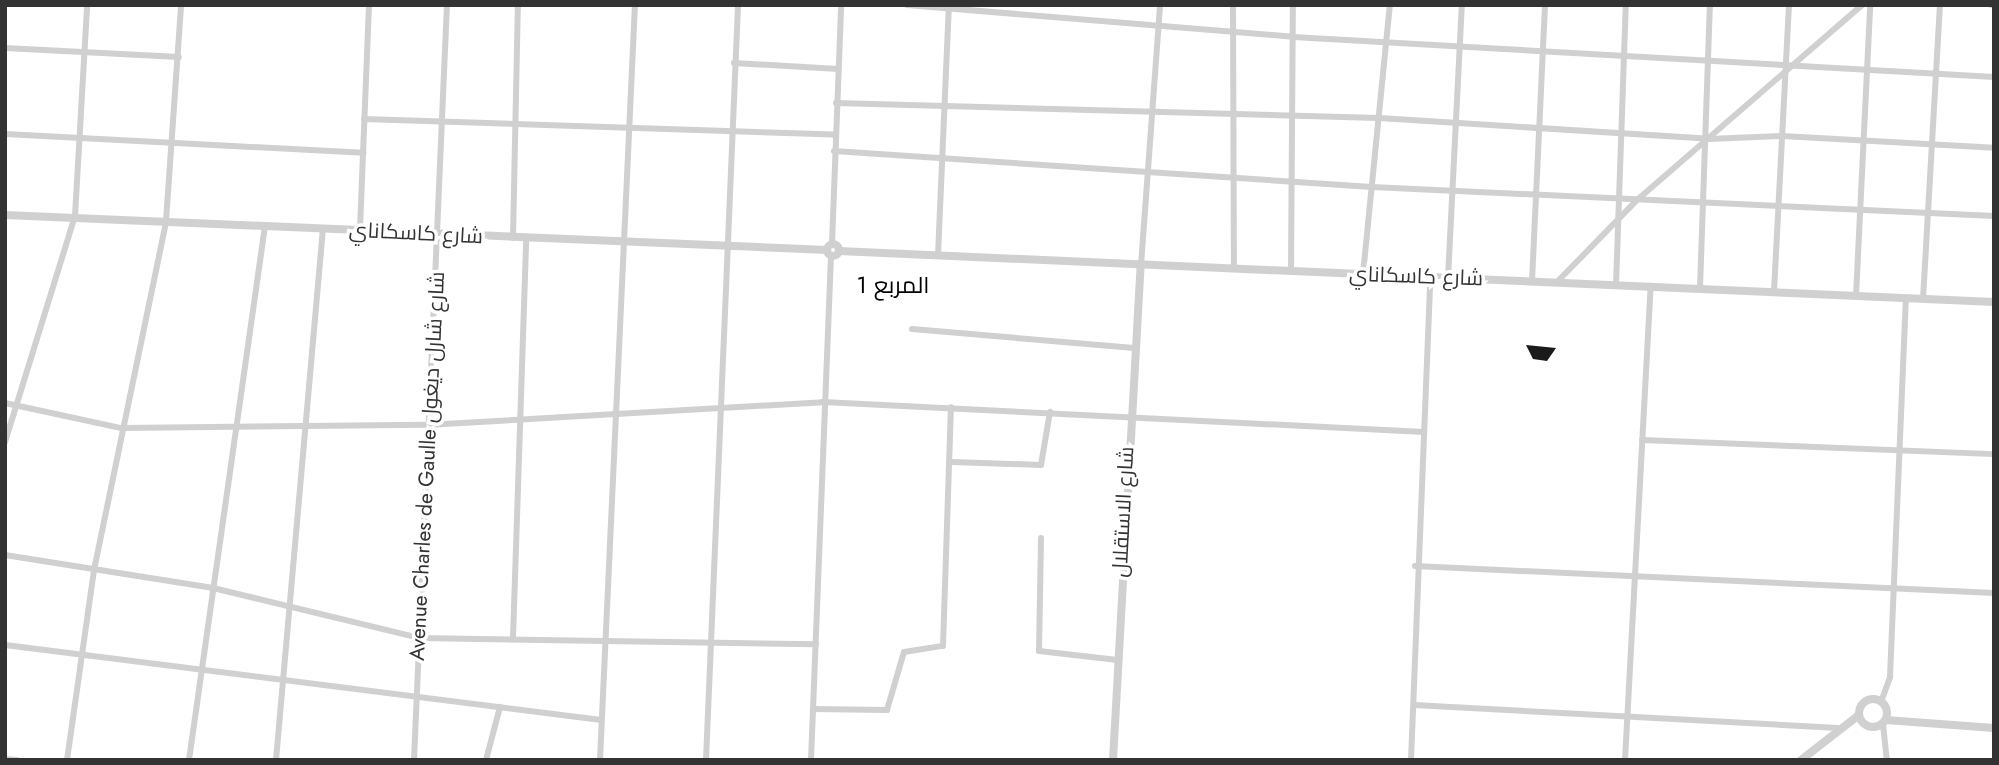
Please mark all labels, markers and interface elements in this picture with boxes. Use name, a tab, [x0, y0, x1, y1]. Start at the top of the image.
street label: شارع كاسكاناي	[348, 217, 484, 249]
street label: شارع كاسكاناي	[1348, 261, 1484, 291]
street label: Avenue Charles de Gaulle شارع شارل ديغول	[404, 271, 450, 661]
district label: المربع 1	[857, 271, 929, 299]
street label: شارع الاستقلال	[1107, 446, 1139, 578]

